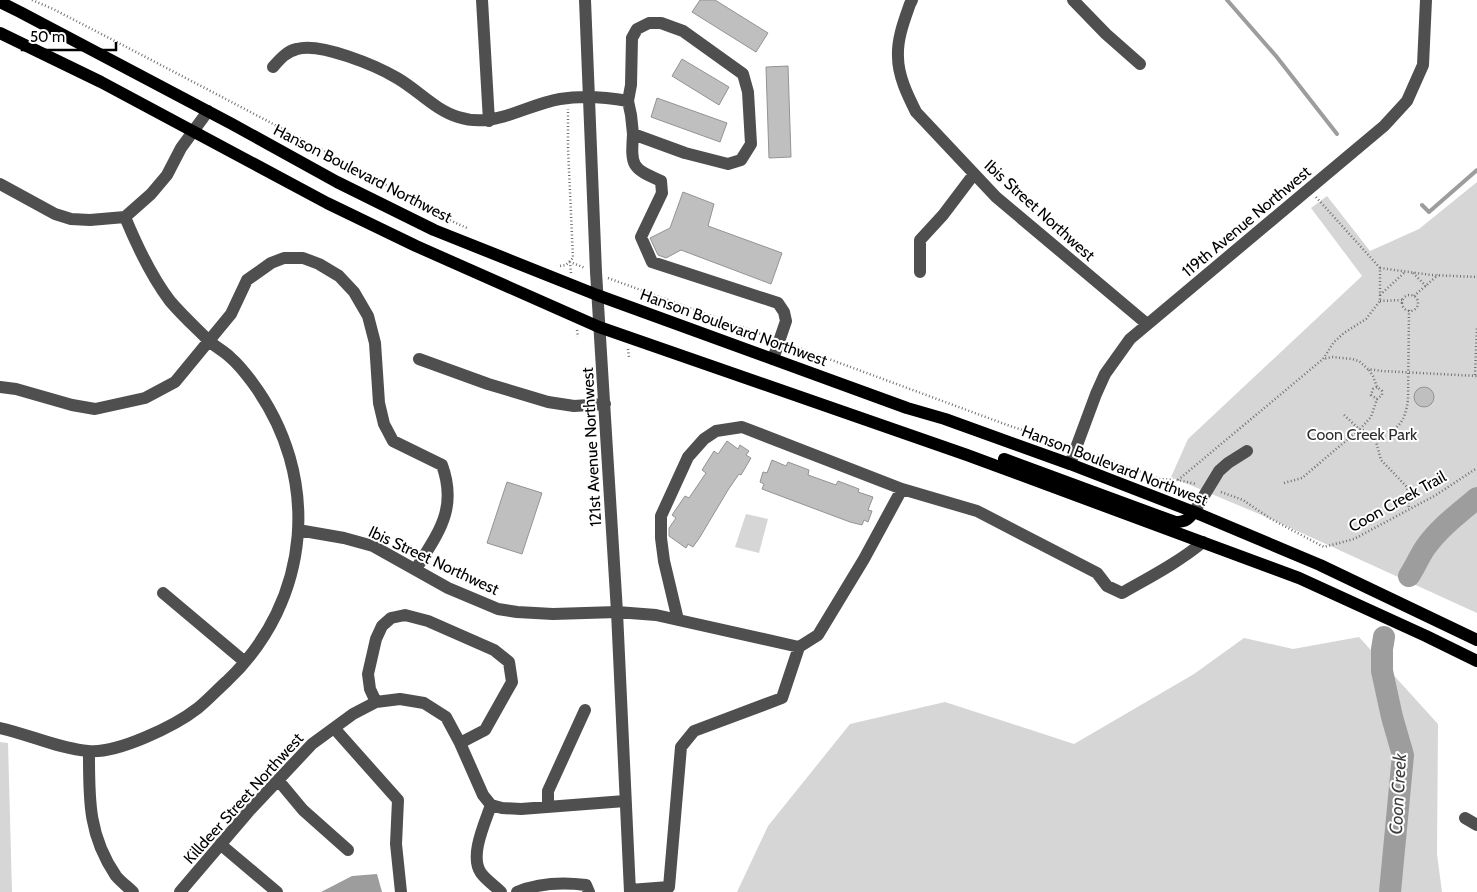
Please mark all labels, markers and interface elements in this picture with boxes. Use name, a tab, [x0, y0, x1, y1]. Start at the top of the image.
scale bar	[22, 20, 116, 52]
text: 50 m	[30, 28, 65, 46]
street label: Hanson Boulevard Northwest	[270, 120, 456, 227]
street label: Ibis Street Northwest	[981, 156, 1099, 265]
street label: 119th Avenue Northwest	[1178, 162, 1315, 281]
street label: Hanson Boulevard Northwest	[638, 285, 830, 370]
street label: 121st Avenue Northwest	[578, 366, 605, 527]
street label: Hanson Boulevard Northwest	[1019, 421, 1211, 510]
park label: Coon Creek Park	[1307, 425, 1418, 444]
street label: Coon Creek Trail	[1345, 467, 1449, 536]
street label: Ibis Street Northwest	[366, 522, 503, 599]
street label: Killdeer Street Northwest	[180, 729, 308, 868]
water label: Coon Creek	[1385, 752, 1411, 835]

